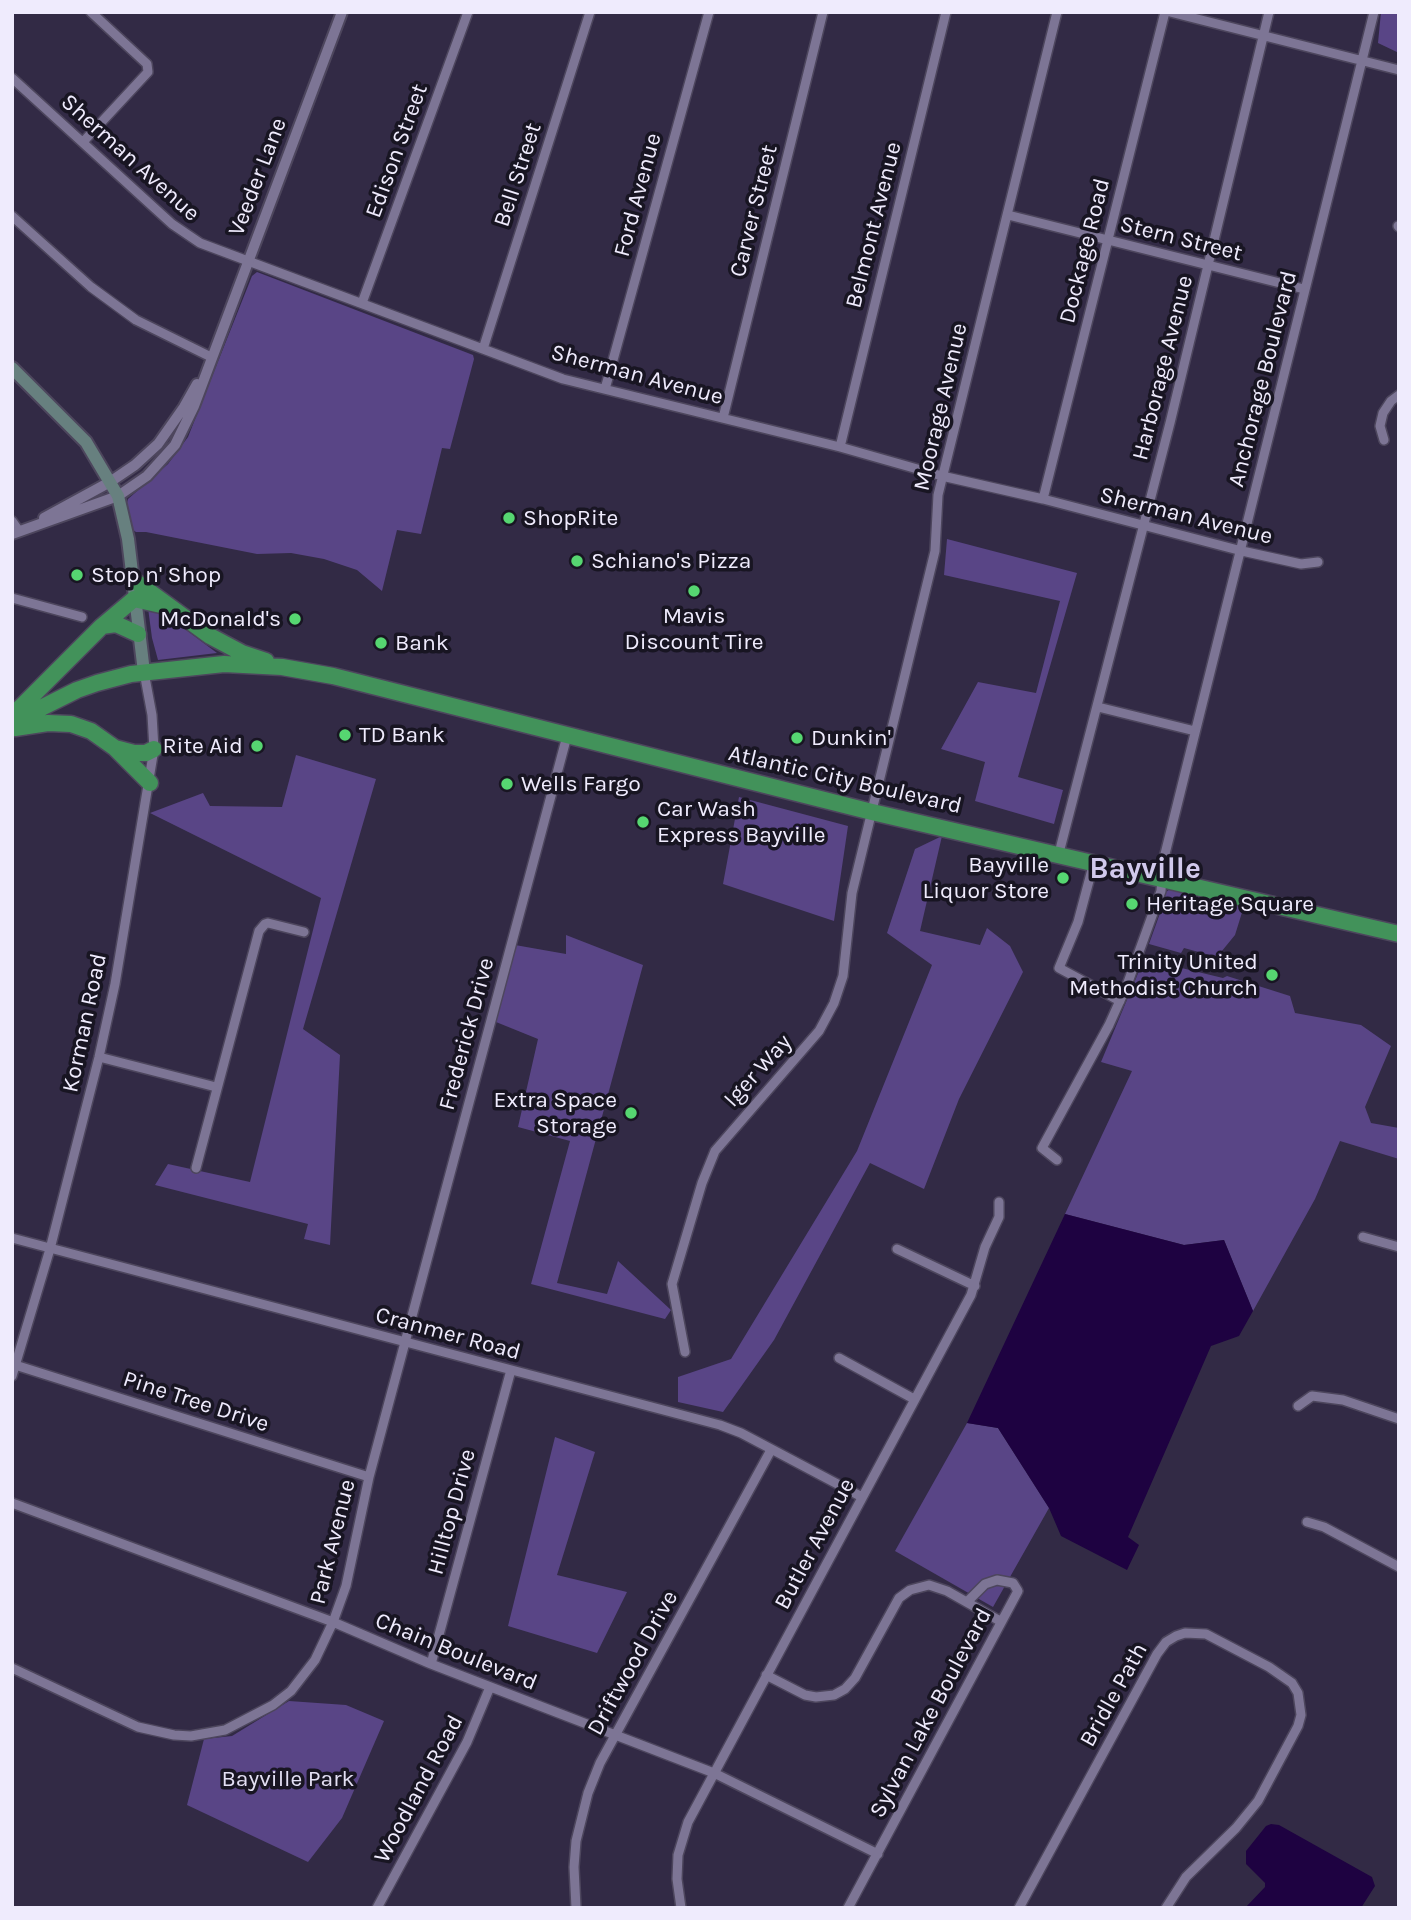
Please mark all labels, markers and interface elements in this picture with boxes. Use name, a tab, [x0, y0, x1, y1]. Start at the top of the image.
street label: Edison Street	[360, 80, 434, 222]
street label: Sherman Avenue	[55, 88, 205, 228]
street label: Veeder Lane	[223, 114, 293, 240]
street label: Bell Street	[488, 120, 548, 230]
street label: Ford Avenue	[608, 130, 668, 260]
street label: Belmont Avenue	[840, 139, 908, 311]
street label: Carver Street	[724, 142, 784, 280]
street label: Dockage Road	[1054, 176, 1116, 326]
street label: Stern Street	[1117, 210, 1245, 268]
street label: Anchorage Boulevard	[1223, 268, 1303, 490]
street label: Harborage Avenue	[1127, 273, 1199, 463]
street label: Moorage Avenue	[908, 320, 974, 494]
street label: Sherman Avenue	[548, 339, 726, 411]
street label: Sherman Avenue	[1097, 481, 1275, 551]
place label: ShopRite	[523, 504, 618, 532]
marker: ShopRite	[501, 510, 517, 526]
place label: Schiano's Pizza	[591, 547, 751, 575]
marker: Schiano's Pizza	[569, 553, 585, 569]
place label: Stop n' Shop	[91, 561, 221, 589]
marker: Stop n' Shop	[69, 567, 85, 583]
marker: Mavis Discount Tire	[686, 583, 702, 599]
place label: Mavis Discount Tire	[625, 602, 763, 656]
place label: McDonald's	[160, 605, 281, 633]
marker: McDonald's	[287, 611, 303, 627]
place label: Bank	[395, 629, 449, 657]
marker: Bank	[373, 635, 389, 651]
place label: TD Bank	[359, 721, 445, 749]
place label: Dunkin'	[811, 724, 891, 752]
marker: TD Bank	[337, 727, 353, 743]
marker: Dunkin'	[789, 730, 805, 746]
place label: Rite Aid	[162, 732, 243, 760]
marker: Rite Aid	[249, 738, 265, 754]
street label: Atlantic City Boulevard	[726, 740, 964, 820]
place label: Wells Fargo	[521, 770, 641, 798]
marker: Wells Fargo	[499, 776, 515, 792]
place label: Car Wash Express Bayville	[657, 795, 826, 849]
marker: Car Wash Express Bayville	[635, 814, 651, 830]
place label: Bayville Liquor Store	[922, 851, 1049, 905]
district label: Bayville	[1089, 851, 1201, 887]
marker: Bayville Liquor Store	[1055, 870, 1071, 886]
place label: Heritage Square	[1146, 890, 1314, 918]
marker: Heritage Square	[1124, 896, 1140, 912]
place label: Trinity United Methodist Church	[1069, 948, 1258, 1002]
street label: Korman Road	[57, 951, 113, 1095]
street label: Frederick Drive	[433, 955, 501, 1113]
marker: Trinity United Methodist Church	[1264, 967, 1280, 983]
street label: Iger Way	[718, 1029, 798, 1113]
place label: Extra Space Storage	[494, 1086, 617, 1140]
marker: Extra Space Storage	[623, 1105, 639, 1121]
street label: Cranmer Road	[372, 1301, 524, 1367]
street label: Pine Tree Drive	[120, 1365, 272, 1439]
street label: Hilltop Drive	[422, 1446, 482, 1578]
street label: Butler Avenue	[769, 1474, 861, 1614]
street label: Park Avenue	[304, 1477, 362, 1607]
street label: Driftwood Drive	[582, 1586, 684, 1740]
street label: Sylvan Lake Boulevard	[864, 1603, 998, 1823]
street label: Chain Boulevard	[371, 1607, 541, 1697]
street label: Bridle Path	[1074, 1638, 1154, 1752]
street label: Woodland Road	[368, 1710, 470, 1868]
park label: Bayville Park	[222, 1765, 354, 1793]

